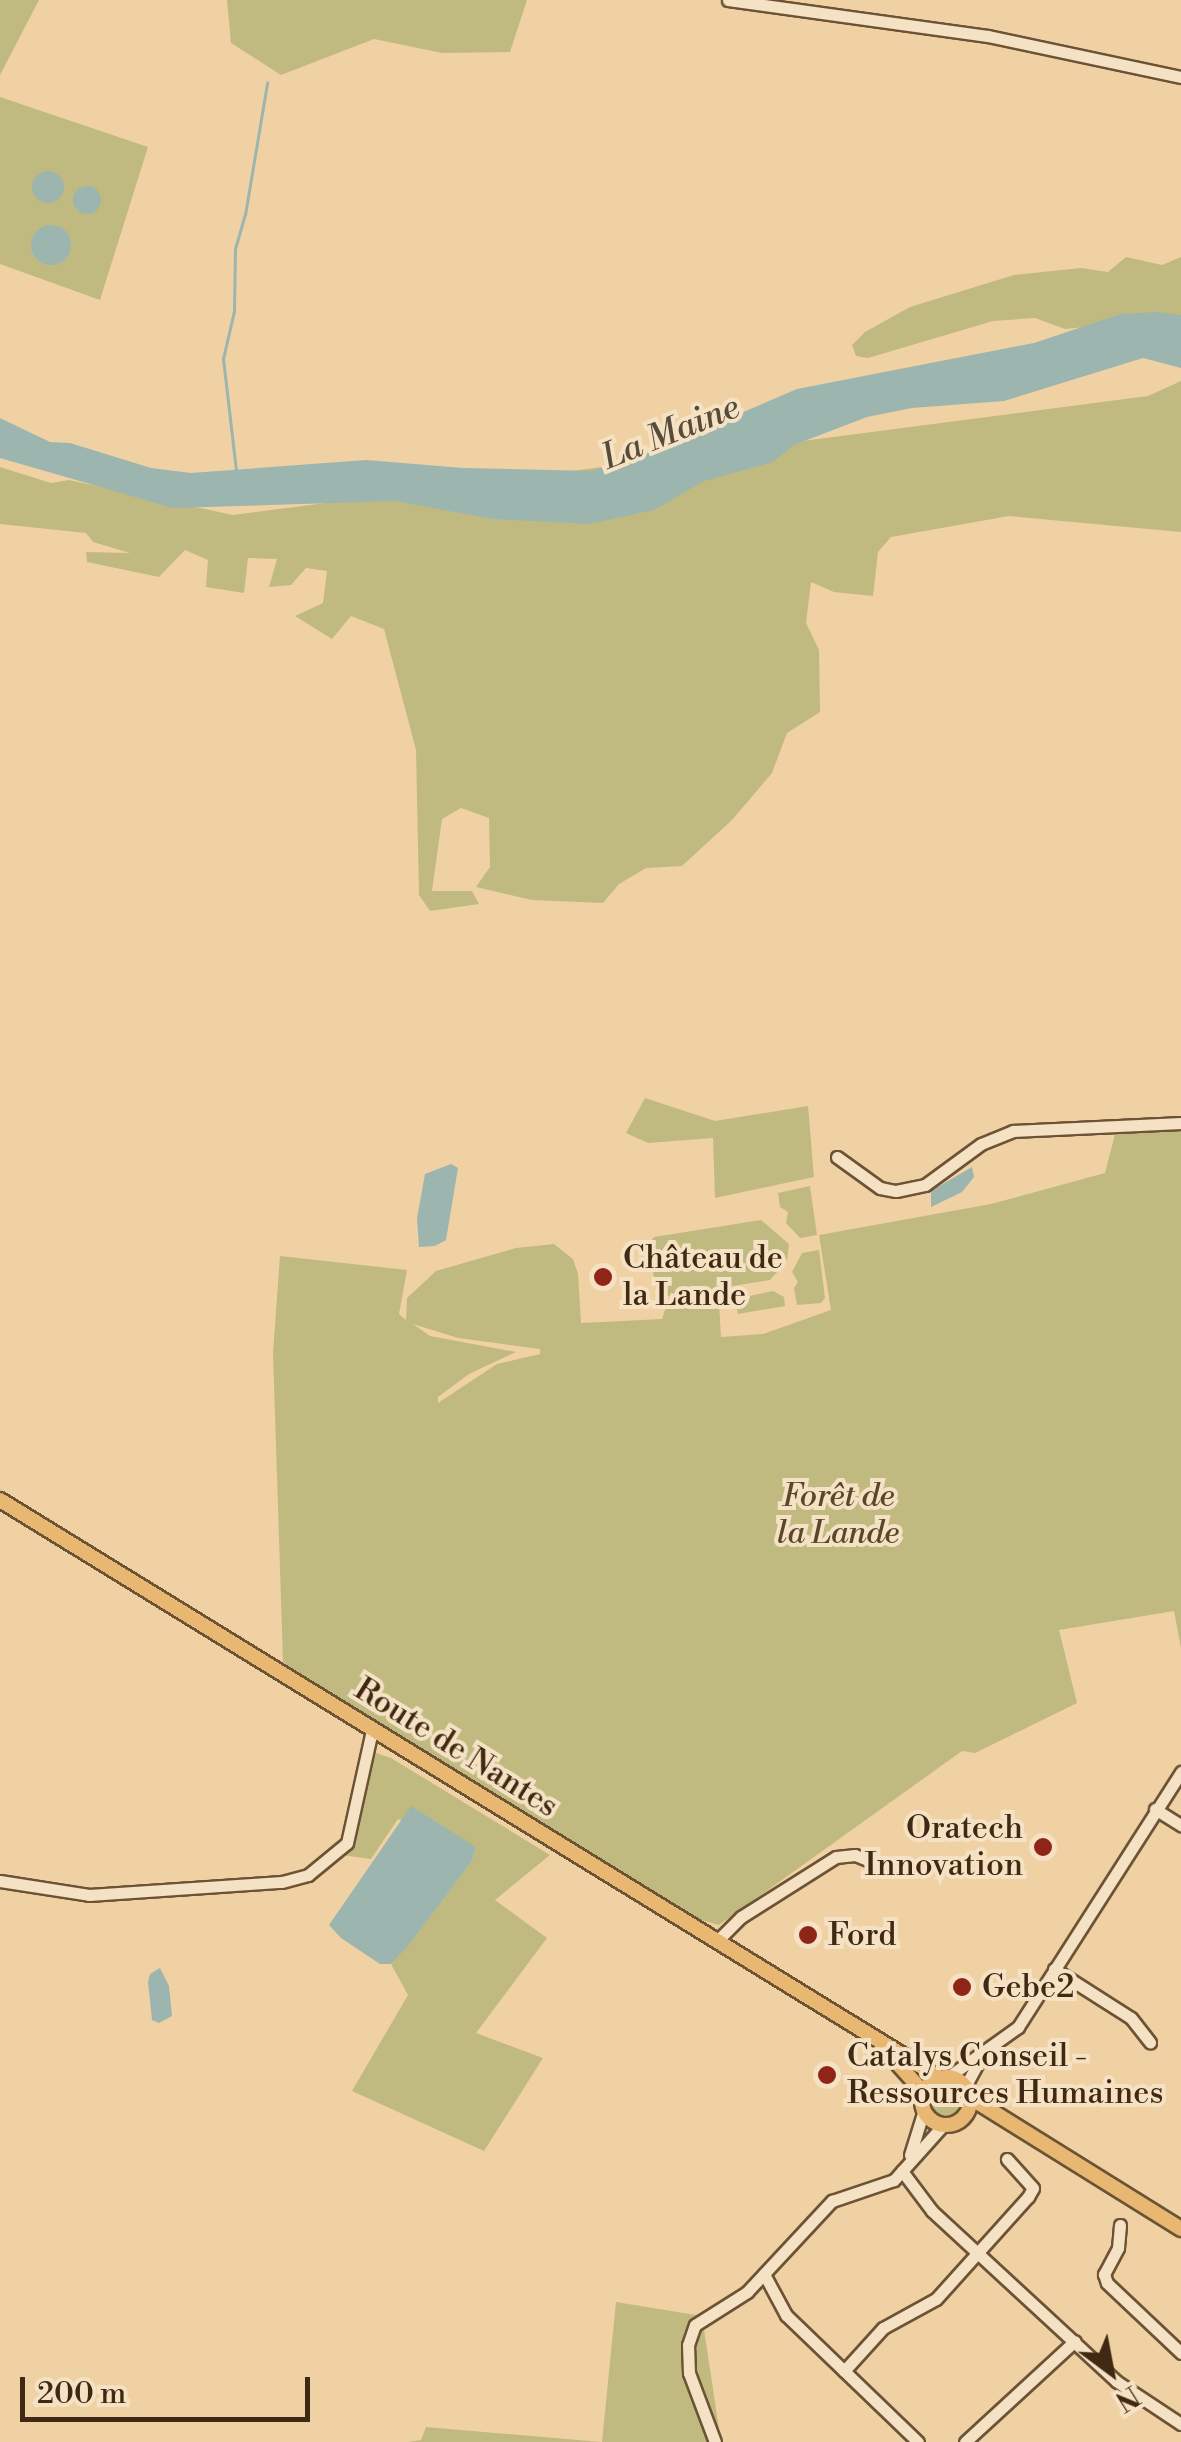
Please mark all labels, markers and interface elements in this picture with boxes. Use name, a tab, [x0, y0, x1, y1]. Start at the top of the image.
water label: La Maine	[596, 386, 746, 480]
place label: Château de la Lande	[623, 1240, 783, 1315]
marker: Château de la Lande	[592, 1266, 614, 1288]
park label: Forêt de la Lande	[777, 1478, 899, 1553]
street label: Route de Nantes	[347, 1670, 565, 1826]
place label: Oratech Innovation	[864, 1810, 1023, 1885]
marker: Oratech Innovation	[1032, 1836, 1054, 1858]
place label: Ford	[828, 1916, 896, 1954]
marker: Ford	[797, 1924, 819, 1946]
place label: Gebe2	[982, 1968, 1074, 2006]
marker: Gebe2	[951, 1976, 973, 1998]
place label: Catalys Conseil - Ressources Humaines	[847, 2038, 1164, 2113]
marker: Catalys Conseil - Ressources Humaines	[816, 2064, 838, 2086]
north arrow	[1061, 2322, 1161, 2422]
scale bar	[25, 2357, 315, 2419]
text: 200 m	[37, 2375, 126, 2413]
text: N	[1108, 2377, 1146, 2419]

